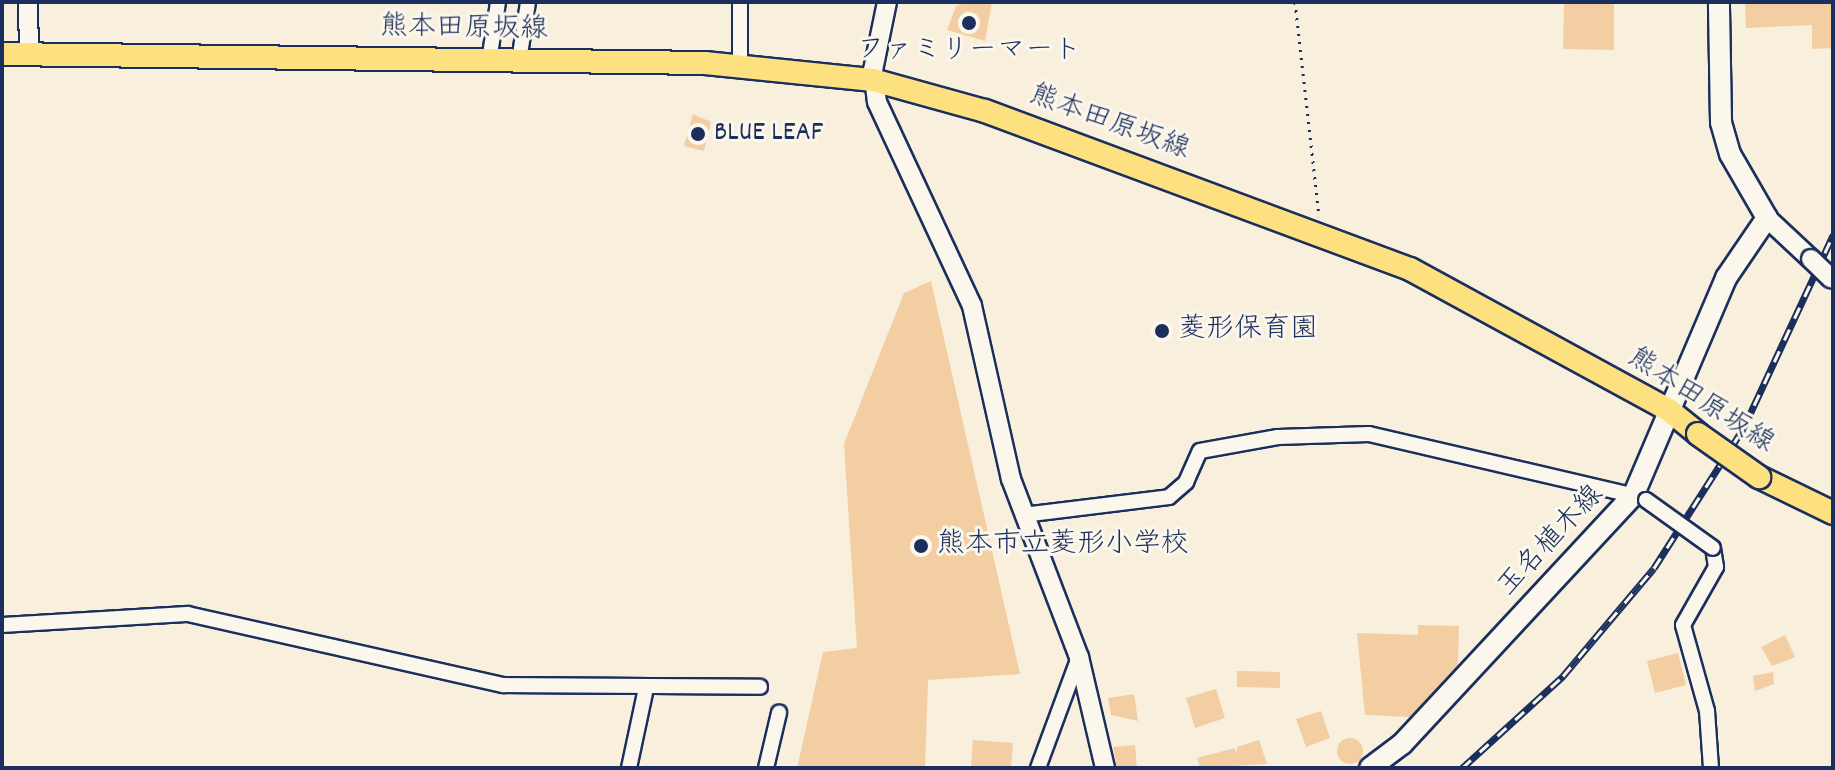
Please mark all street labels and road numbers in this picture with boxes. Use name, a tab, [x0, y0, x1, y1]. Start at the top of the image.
street label: 熊本田原坂線	[380, 12, 548, 48]
street label: 熊本田原坂線	[1024, 79, 1194, 169]
street label: 熊本田原坂線	[1620, 342, 1780, 462]
street label: 玉名植木線	[1492, 479, 1612, 605]

